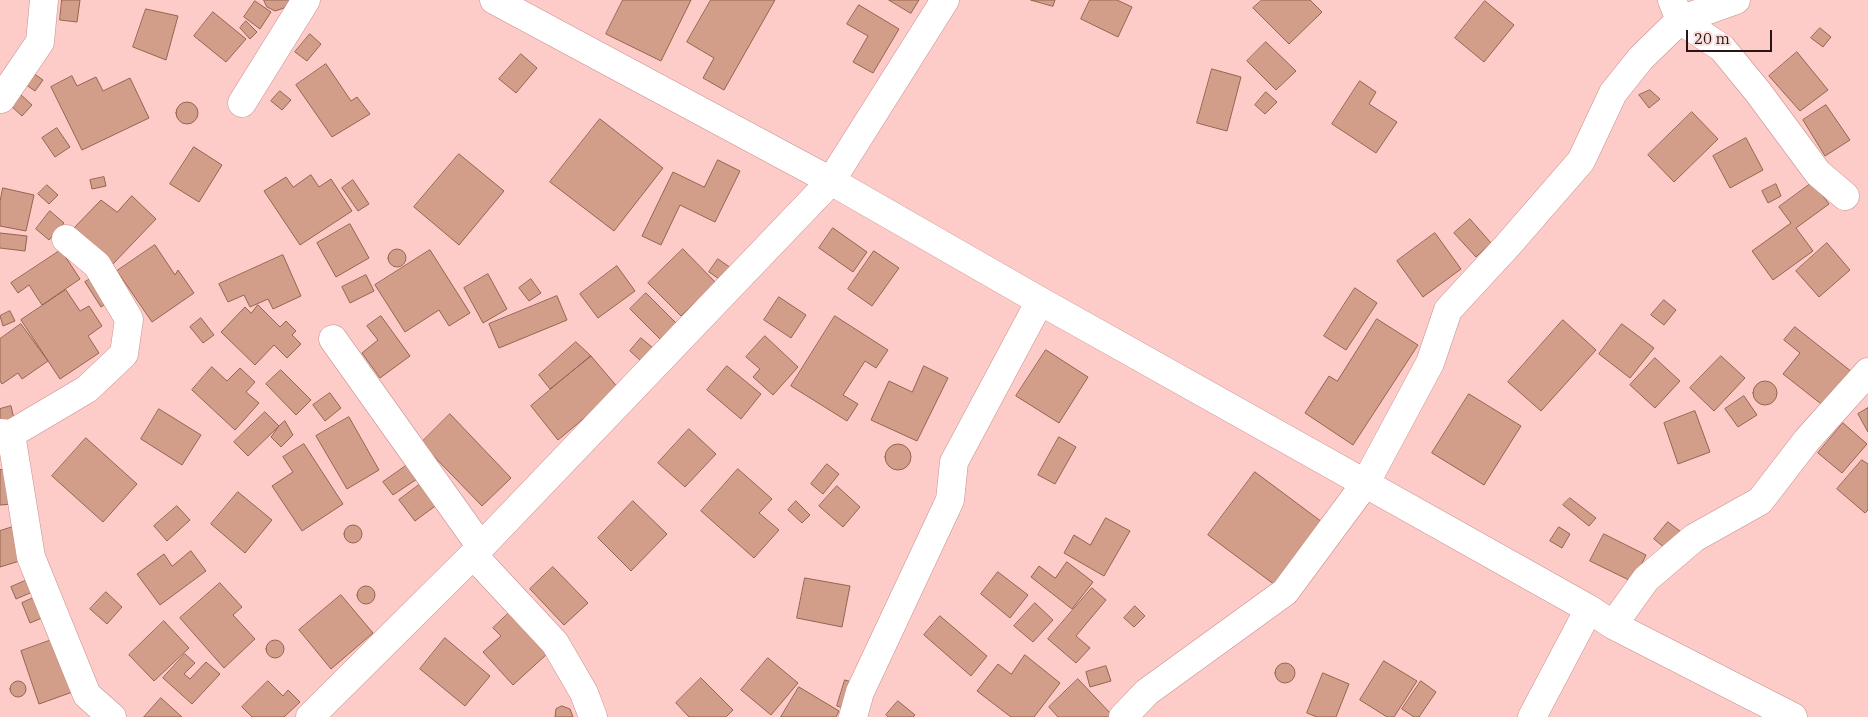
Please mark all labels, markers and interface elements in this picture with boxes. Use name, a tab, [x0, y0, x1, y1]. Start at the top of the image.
scale bar	[1688, 20, 1774, 52]
text: 20 m	[1694, 29, 1730, 48]

